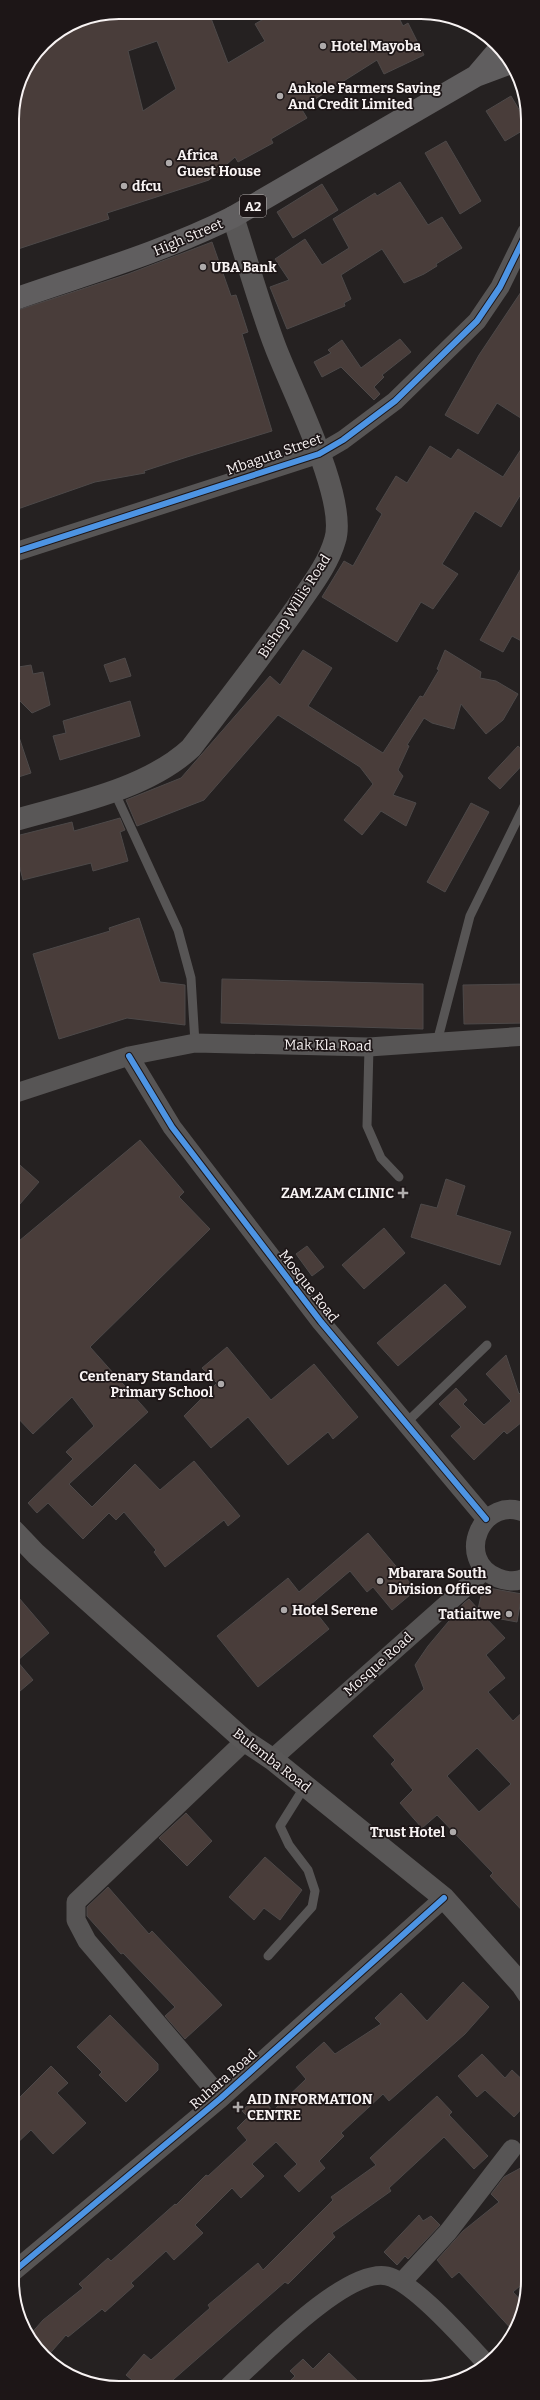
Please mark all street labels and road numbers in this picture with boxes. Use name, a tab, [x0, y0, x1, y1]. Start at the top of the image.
road number: A2	[240, 195, 266, 217]
street label: High Street	[151, 215, 226, 260]
street label: Mbaguta Street	[224, 430, 324, 479]
street label: Bishop Willis Road	[255, 551, 334, 661]
street label: Mak Kla Road	[284, 1036, 372, 1055]
street label: Mosque Road	[275, 1247, 342, 1326]
street label: Mosque Road	[340, 1629, 416, 1700]
street label: Bulemba Road	[229, 1725, 314, 1796]
street label: Ruhara Road	[186, 2046, 260, 2113]

